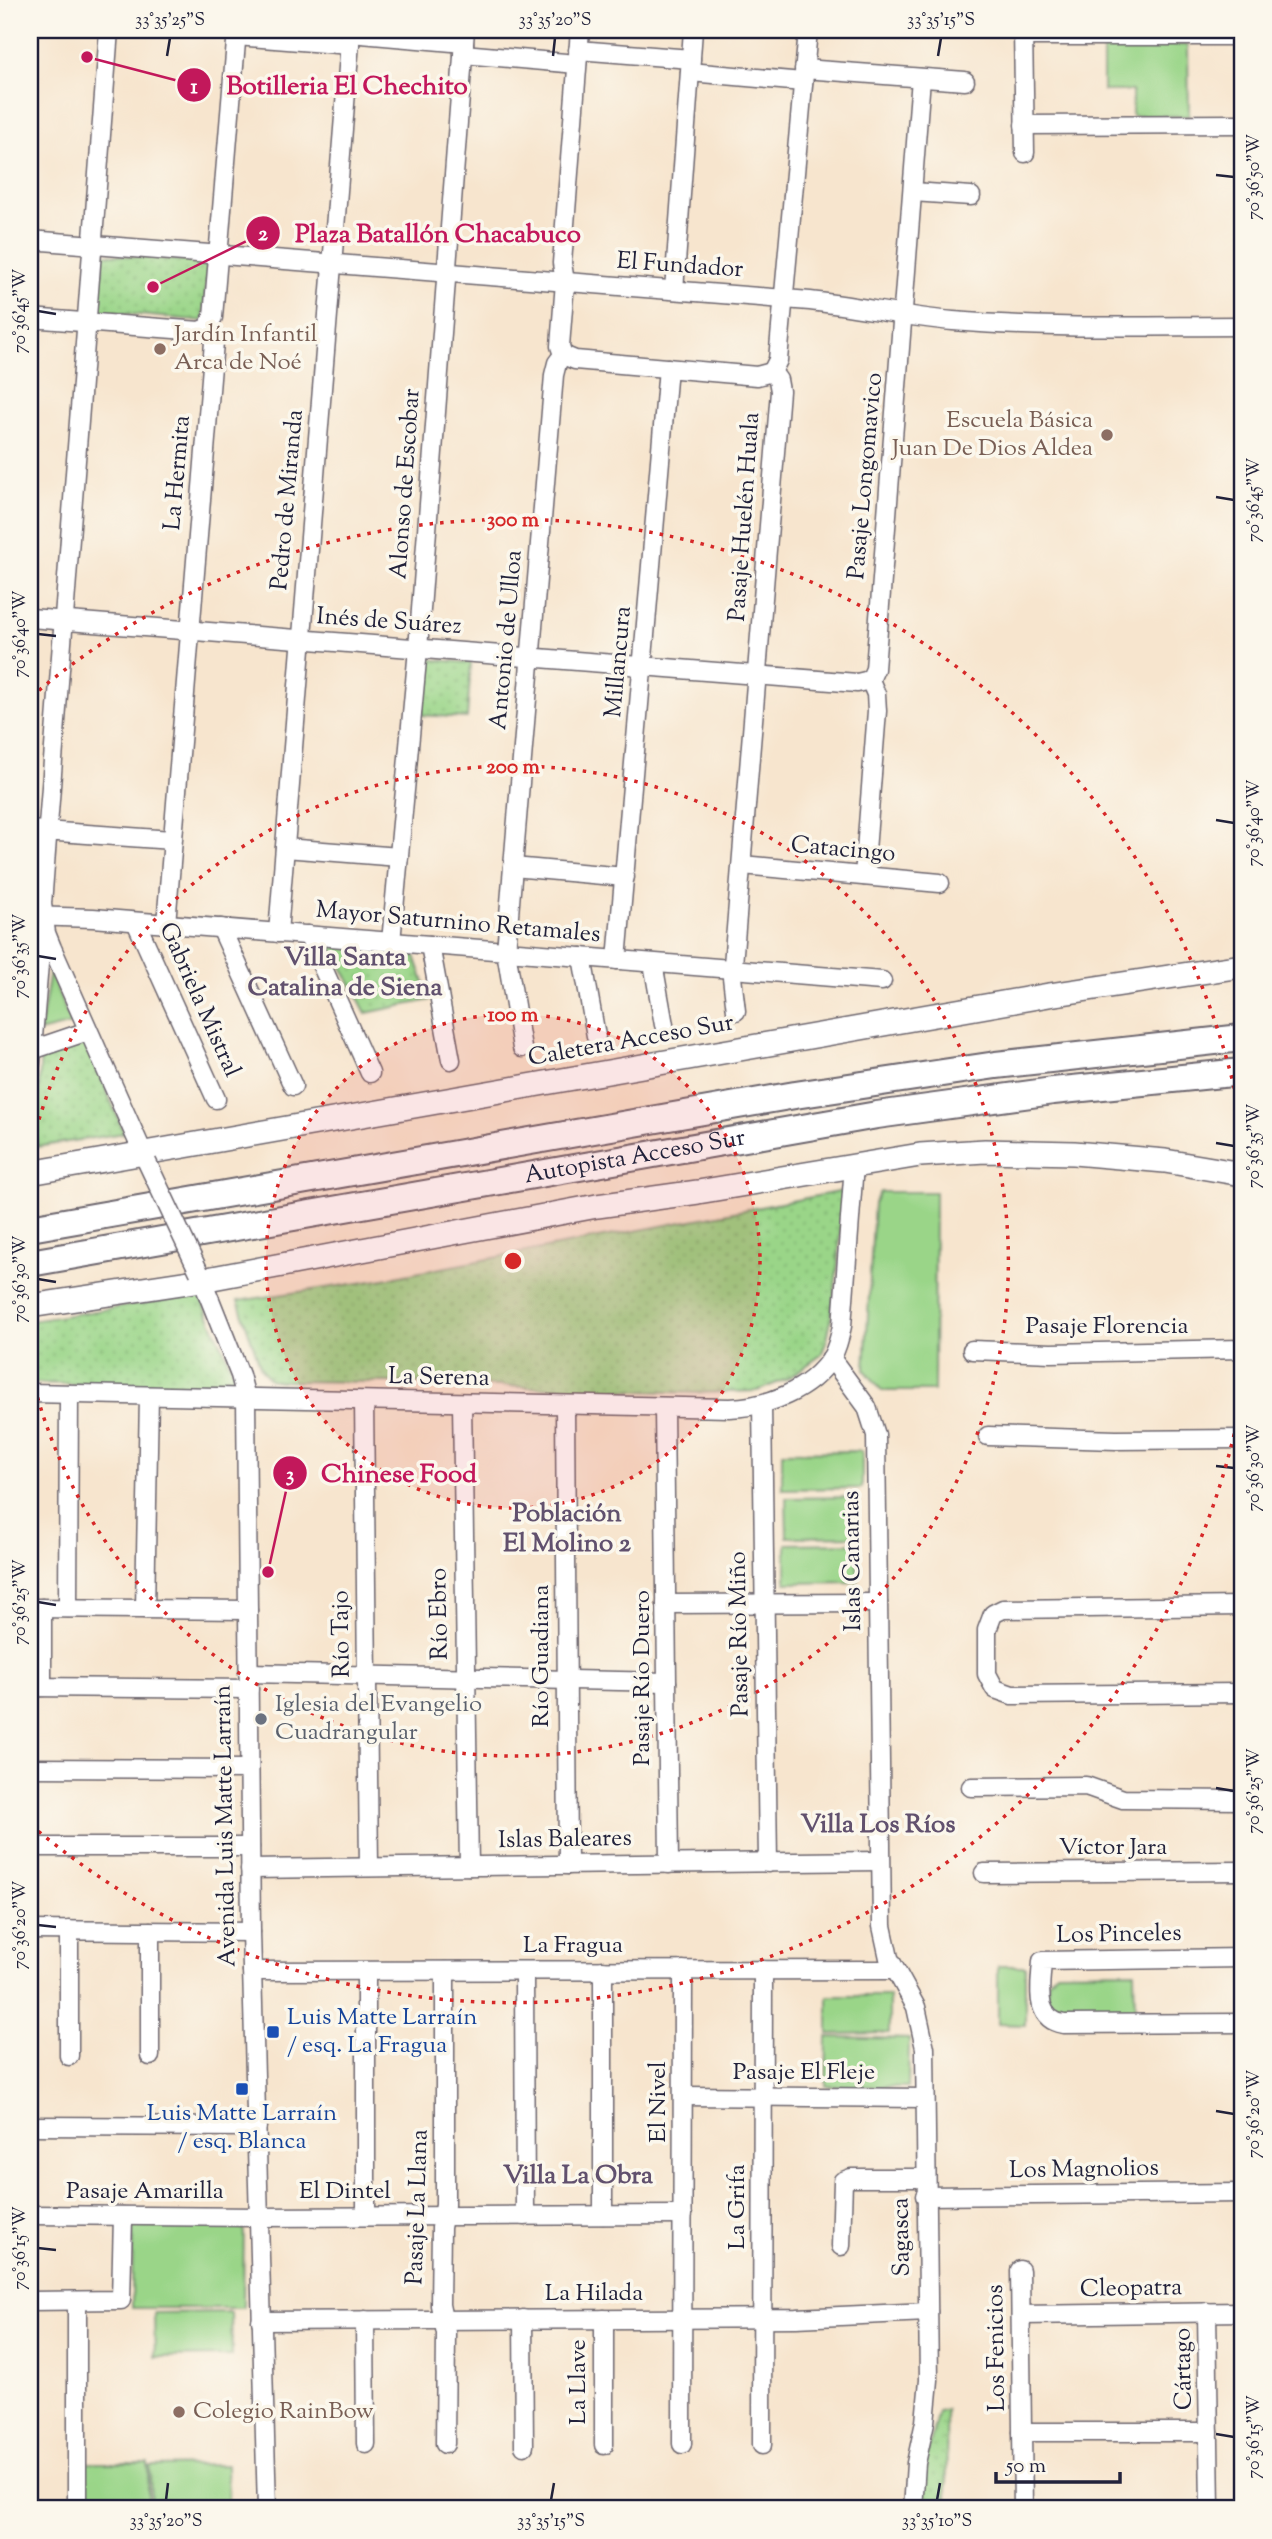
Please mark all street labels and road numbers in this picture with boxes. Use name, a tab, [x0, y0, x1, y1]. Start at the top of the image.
street label: El Fundador	[616, 245, 744, 287]
street label: Pasaje Longomavico	[840, 371, 892, 581]
street label: Alonso de Escobar	[382, 388, 430, 580]
street label: Pedro de Miranda	[263, 408, 313, 592]
street label: Pasaje Huelén Huala	[721, 411, 769, 623]
street label: La Hermita	[156, 414, 200, 532]
street label: Antonio de Ulloa	[482, 549, 532, 731]
street label: Inés de Suárez	[315, 600, 463, 644]
street label: Millancura	[597, 605, 641, 719]
street label: Catacingo	[789, 828, 897, 872]
street label: Mayor Saturnino Retamales	[314, 894, 602, 952]
street label: Gabriela Mistral	[150, 917, 249, 1083]
street label: Caletera Acceso Sur	[526, 1006, 736, 1076]
street label: Autopista Acceso Sur	[522, 1121, 748, 1193]
street label: Pasaje Florencia	[1025, 1310, 1189, 1344]
street label: La Serena	[388, 1360, 490, 1396]
street label: Islas Canarias	[835, 1490, 871, 1632]
street label: Pasaje Río Miño	[722, 1551, 758, 1717]
street label: Río Ebro	[422, 1568, 458, 1660]
street label: Río Guadiana	[525, 1584, 559, 1728]
street label: Río Tajo	[324, 1590, 360, 1678]
street label: Pasaje Río Duero	[626, 1590, 660, 1766]
street label: Avenida Luis Matte Larraín	[207, 1685, 245, 1967]
street label: Islas Baleares	[498, 1822, 632, 1858]
street label: Víctor Jara	[1059, 1831, 1167, 1865]
street label: Los Pinceles	[1056, 1917, 1182, 1953]
street label: La Fragua	[523, 1929, 623, 1963]
street label: Pasaje El Fleje	[733, 2056, 875, 2090]
street label: El Nivel	[642, 2061, 676, 2143]
street label: Pasaje La Llana	[398, 2129, 438, 2285]
street label: Los Magnolios	[1009, 2152, 1159, 2188]
street label: La Grifa	[721, 2164, 755, 2250]
street label: Pasaje Amarilla	[66, 2175, 224, 2209]
street label: El Dintel	[299, 2175, 391, 2209]
street label: Sagasca	[884, 2197, 920, 2277]
street label: Cleopatra	[1080, 2271, 1182, 2307]
street label: La Hilada	[545, 2277, 643, 2311]
street label: Los Fenicios	[979, 2284, 1015, 2412]
street label: Cártago	[1166, 2328, 1202, 2410]
street label: La Llave	[562, 2339, 596, 2425]

